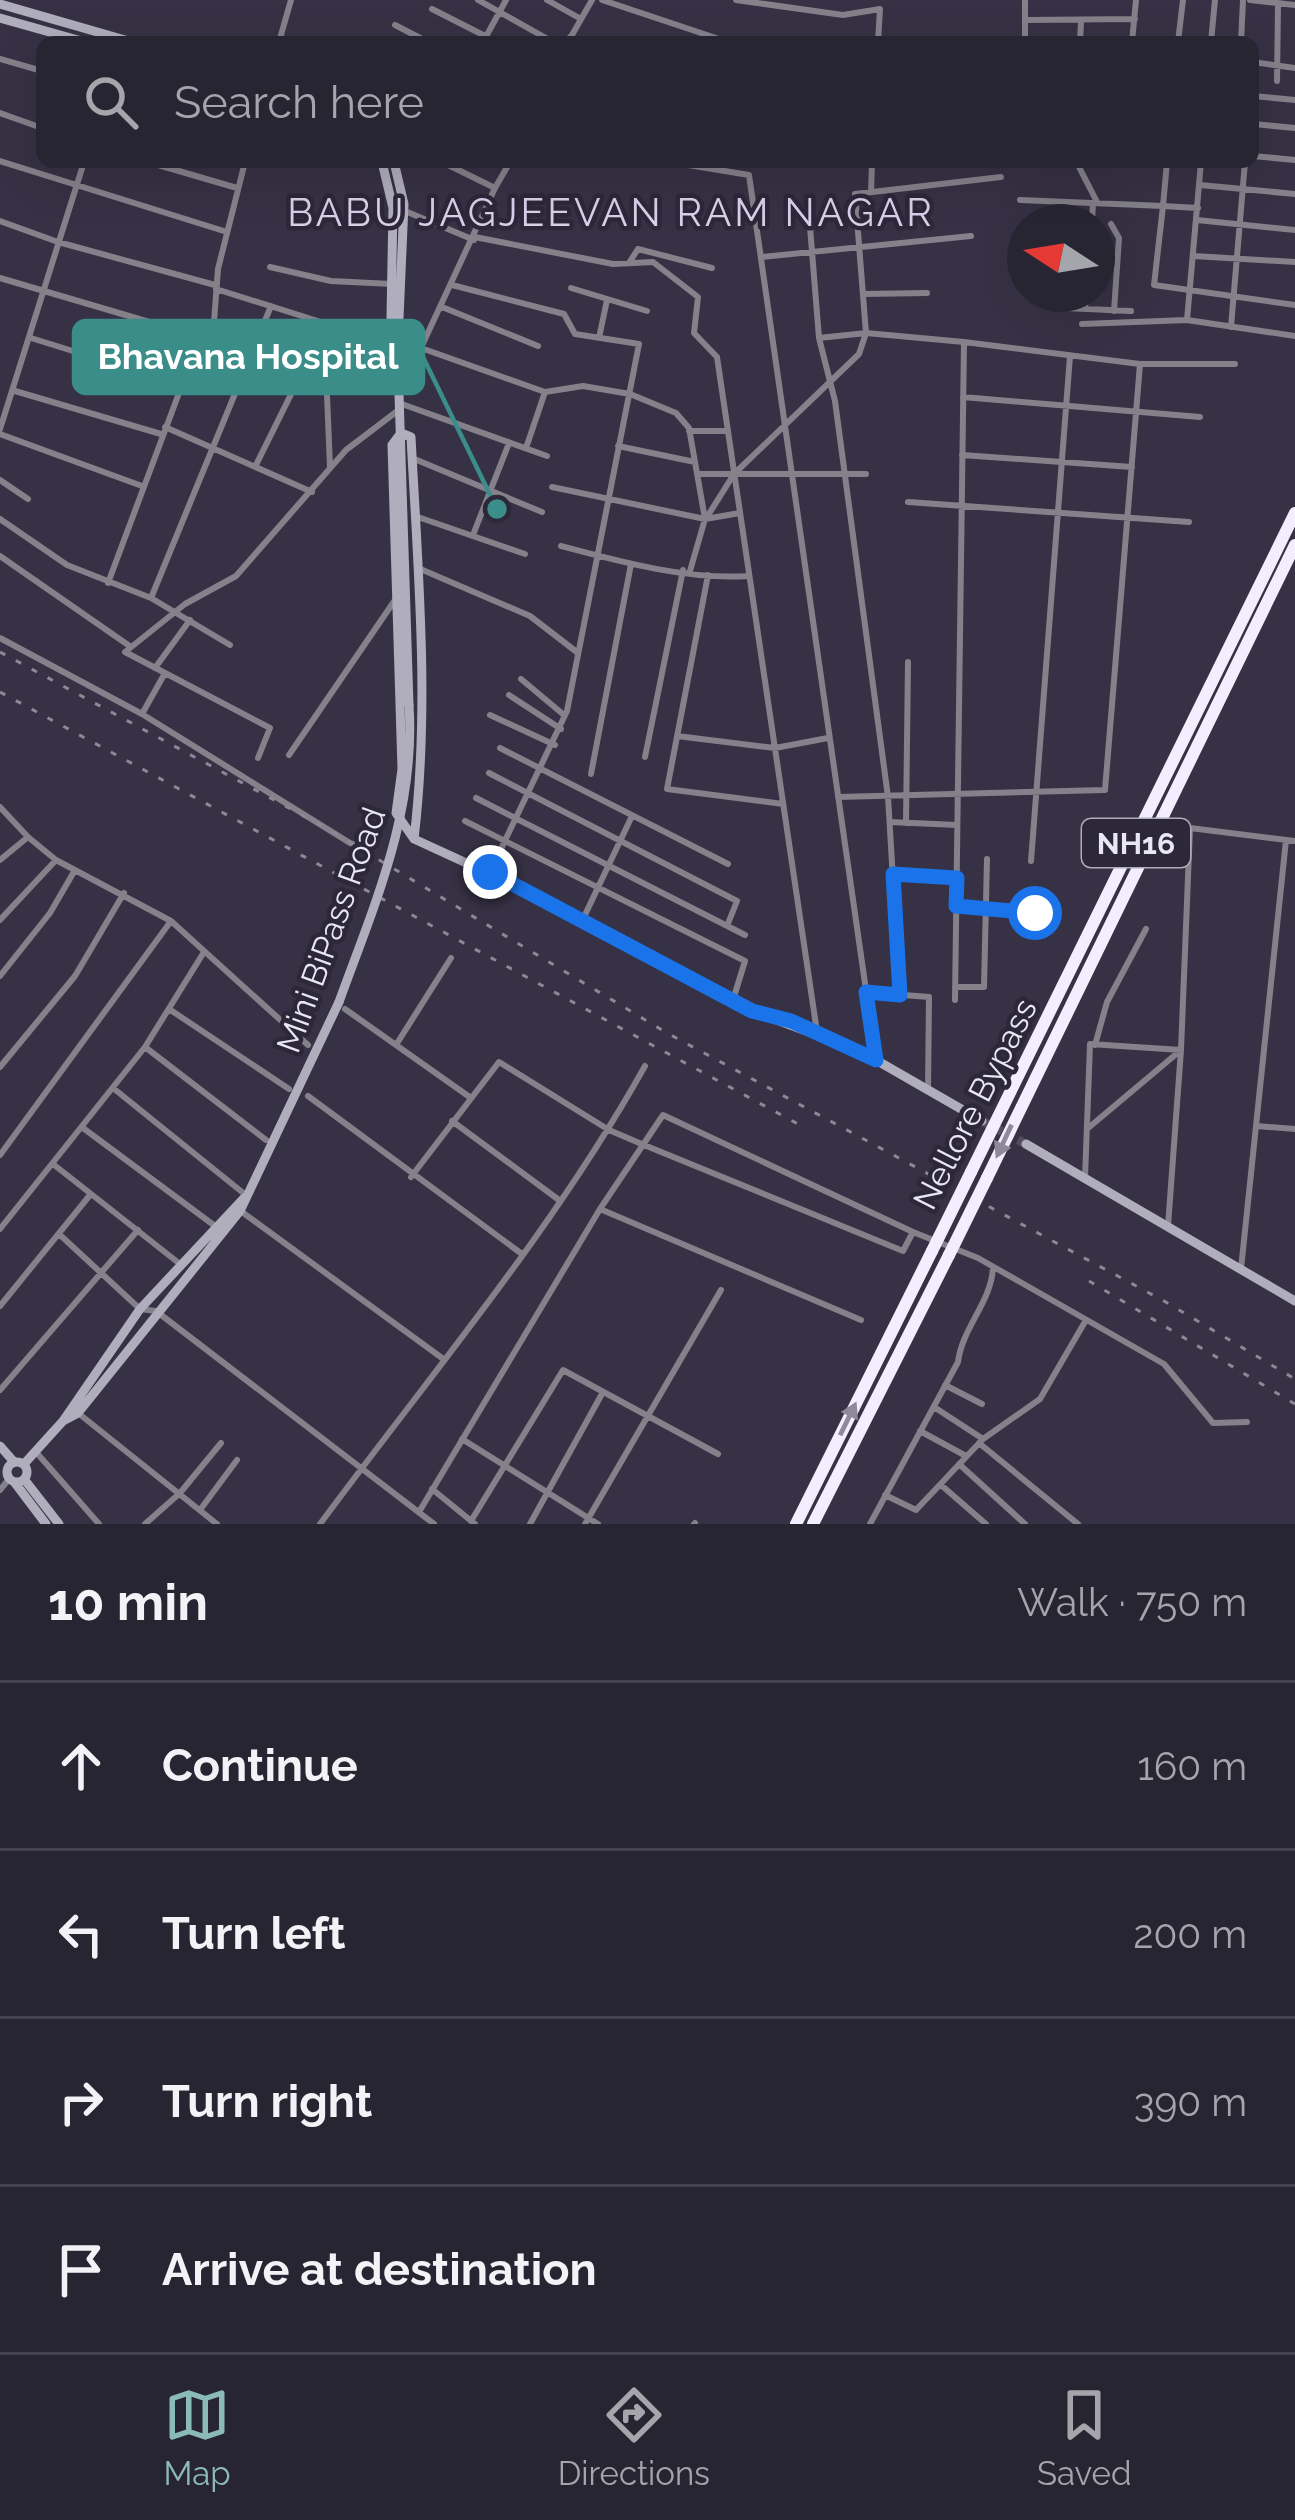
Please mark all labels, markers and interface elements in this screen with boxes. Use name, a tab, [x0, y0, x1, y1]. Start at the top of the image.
search box	[36, 36, 1259, 168]
icon: search	[78, 69, 144, 135]
text: Search here	[174, 76, 424, 129]
district label: BABU JAGJEEVAN RAM NAGAR	[287, 189, 935, 235]
north arrow	[1007, 204, 1115, 312]
callout: Bhavana Hospital	[74, 321, 423, 393]
text: Bhavana Hospital	[97, 335, 399, 377]
street label: Mini BiPass Road	[269, 802, 393, 1058]
road number: NH16	[1082, 819, 1190, 867]
route end	[463, 845, 517, 899]
route start	[1008, 886, 1062, 940]
street label: Nellore Bypass	[905, 992, 1045, 1216]
one-way arrow	[994, 1124, 1014, 1159]
one-way arrow	[838, 1402, 858, 1436]
text: 10 min	[48, 1572, 208, 1632]
text: Walk · 750 m	[1017, 1579, 1247, 1625]
icon: ahead	[48, 1733, 114, 1799]
text: Continue	[162, 1739, 358, 1792]
text: 160 m	[1137, 1743, 1247, 1789]
icon: left	[48, 1901, 114, 1967]
text: Turn left	[162, 1907, 345, 1960]
text: 200 m	[1133, 1911, 1247, 1957]
icon: right	[48, 2069, 114, 2135]
text: Turn right	[162, 2075, 372, 2128]
text: 390 m	[1134, 2079, 1247, 2125]
icon: arrive	[48, 2237, 114, 2303]
text: Arrive at destination	[162, 2243, 597, 2296]
tab: Map	[164, 2382, 231, 2493]
tab: Directions	[558, 2382, 710, 2493]
tab: Saved	[1037, 2382, 1131, 2493]

